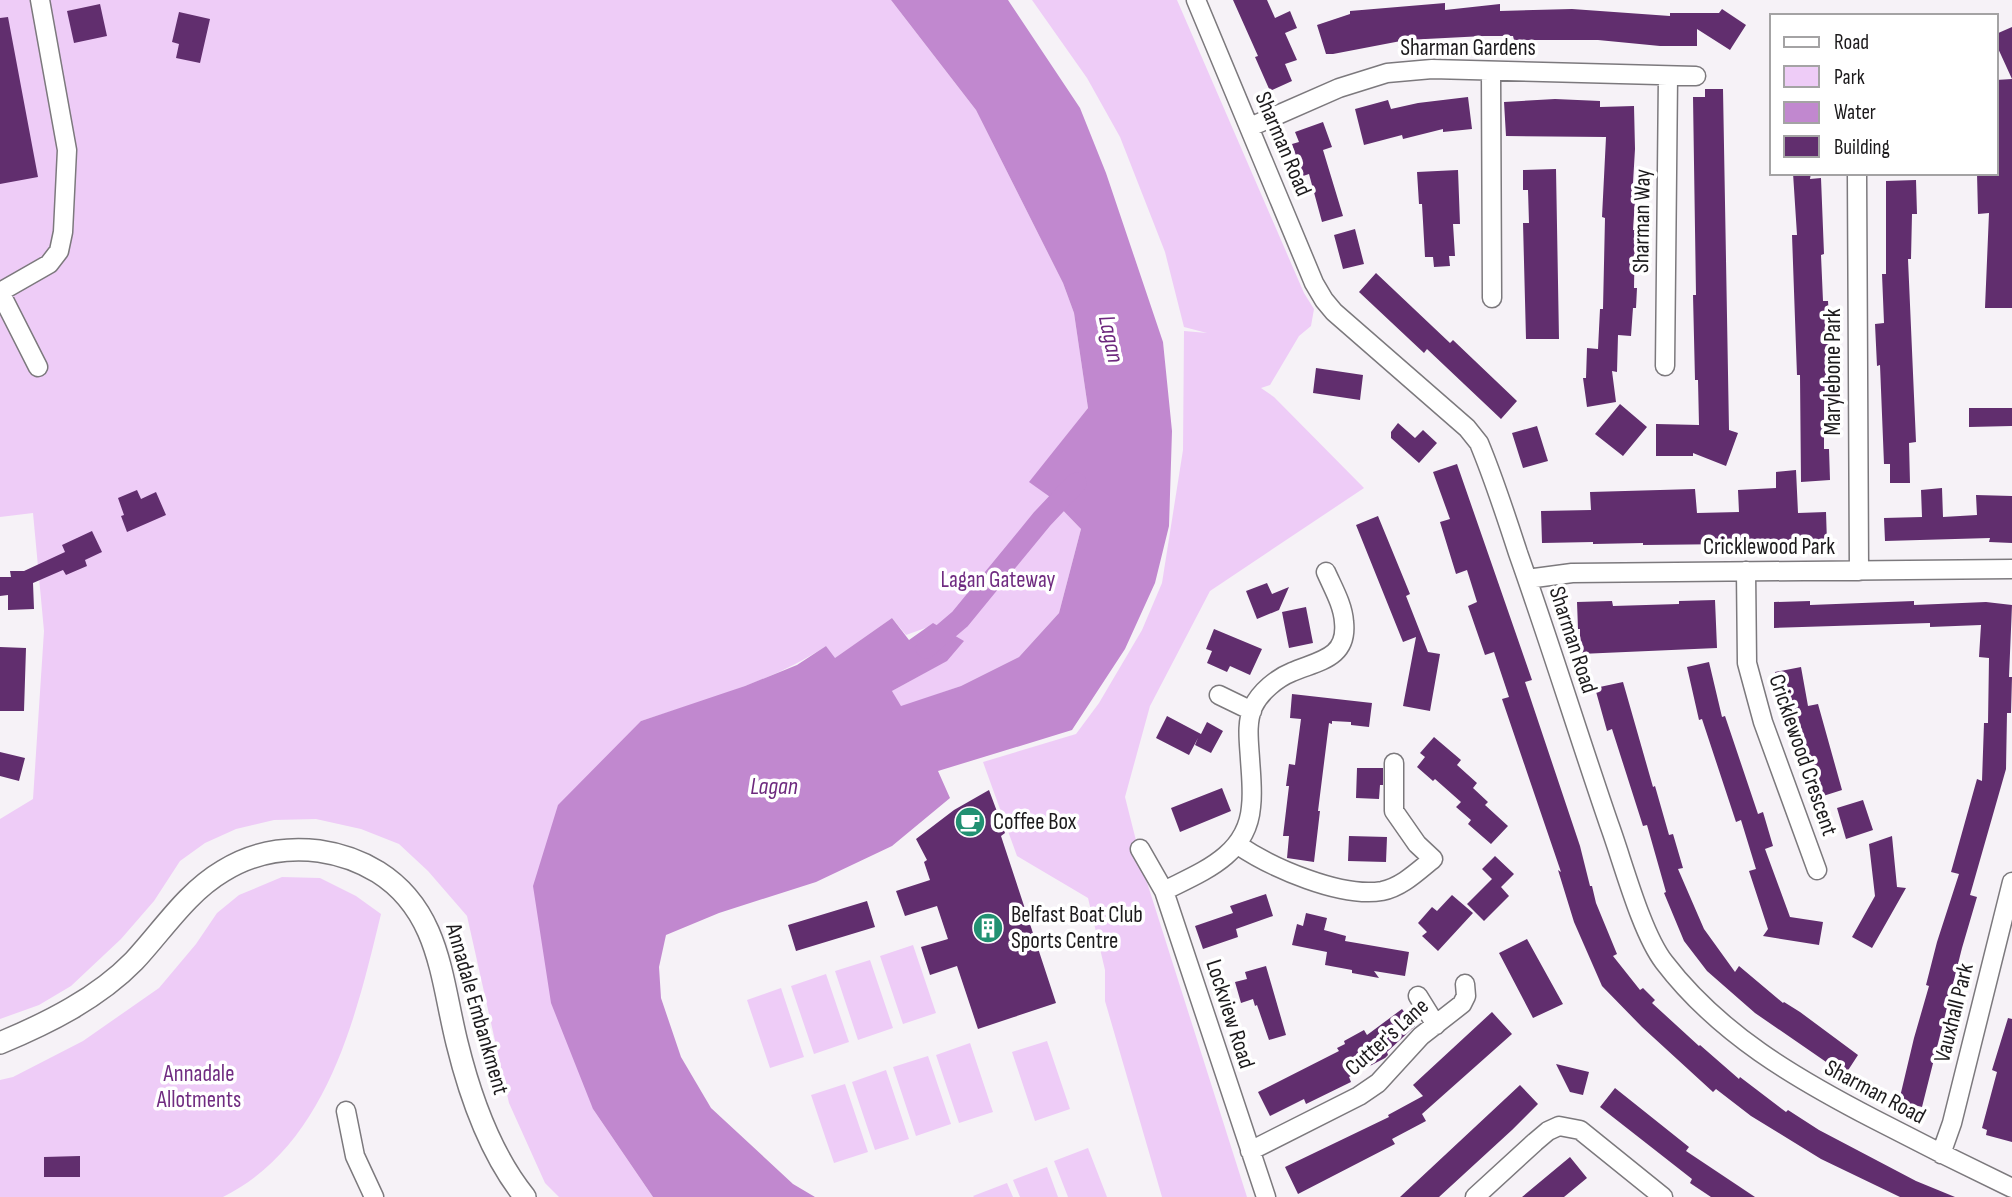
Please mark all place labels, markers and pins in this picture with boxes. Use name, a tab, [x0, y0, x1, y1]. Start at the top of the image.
cafe icon: Coffee Box	[953, 805, 987, 839]
place label: Coffee Box	[993, 808, 1077, 836]
place label: Belfast Boat Club Sports Centre	[1011, 901, 1143, 955]
building icon: Belfast Boat Club Sports Centre	[971, 911, 1005, 945]

